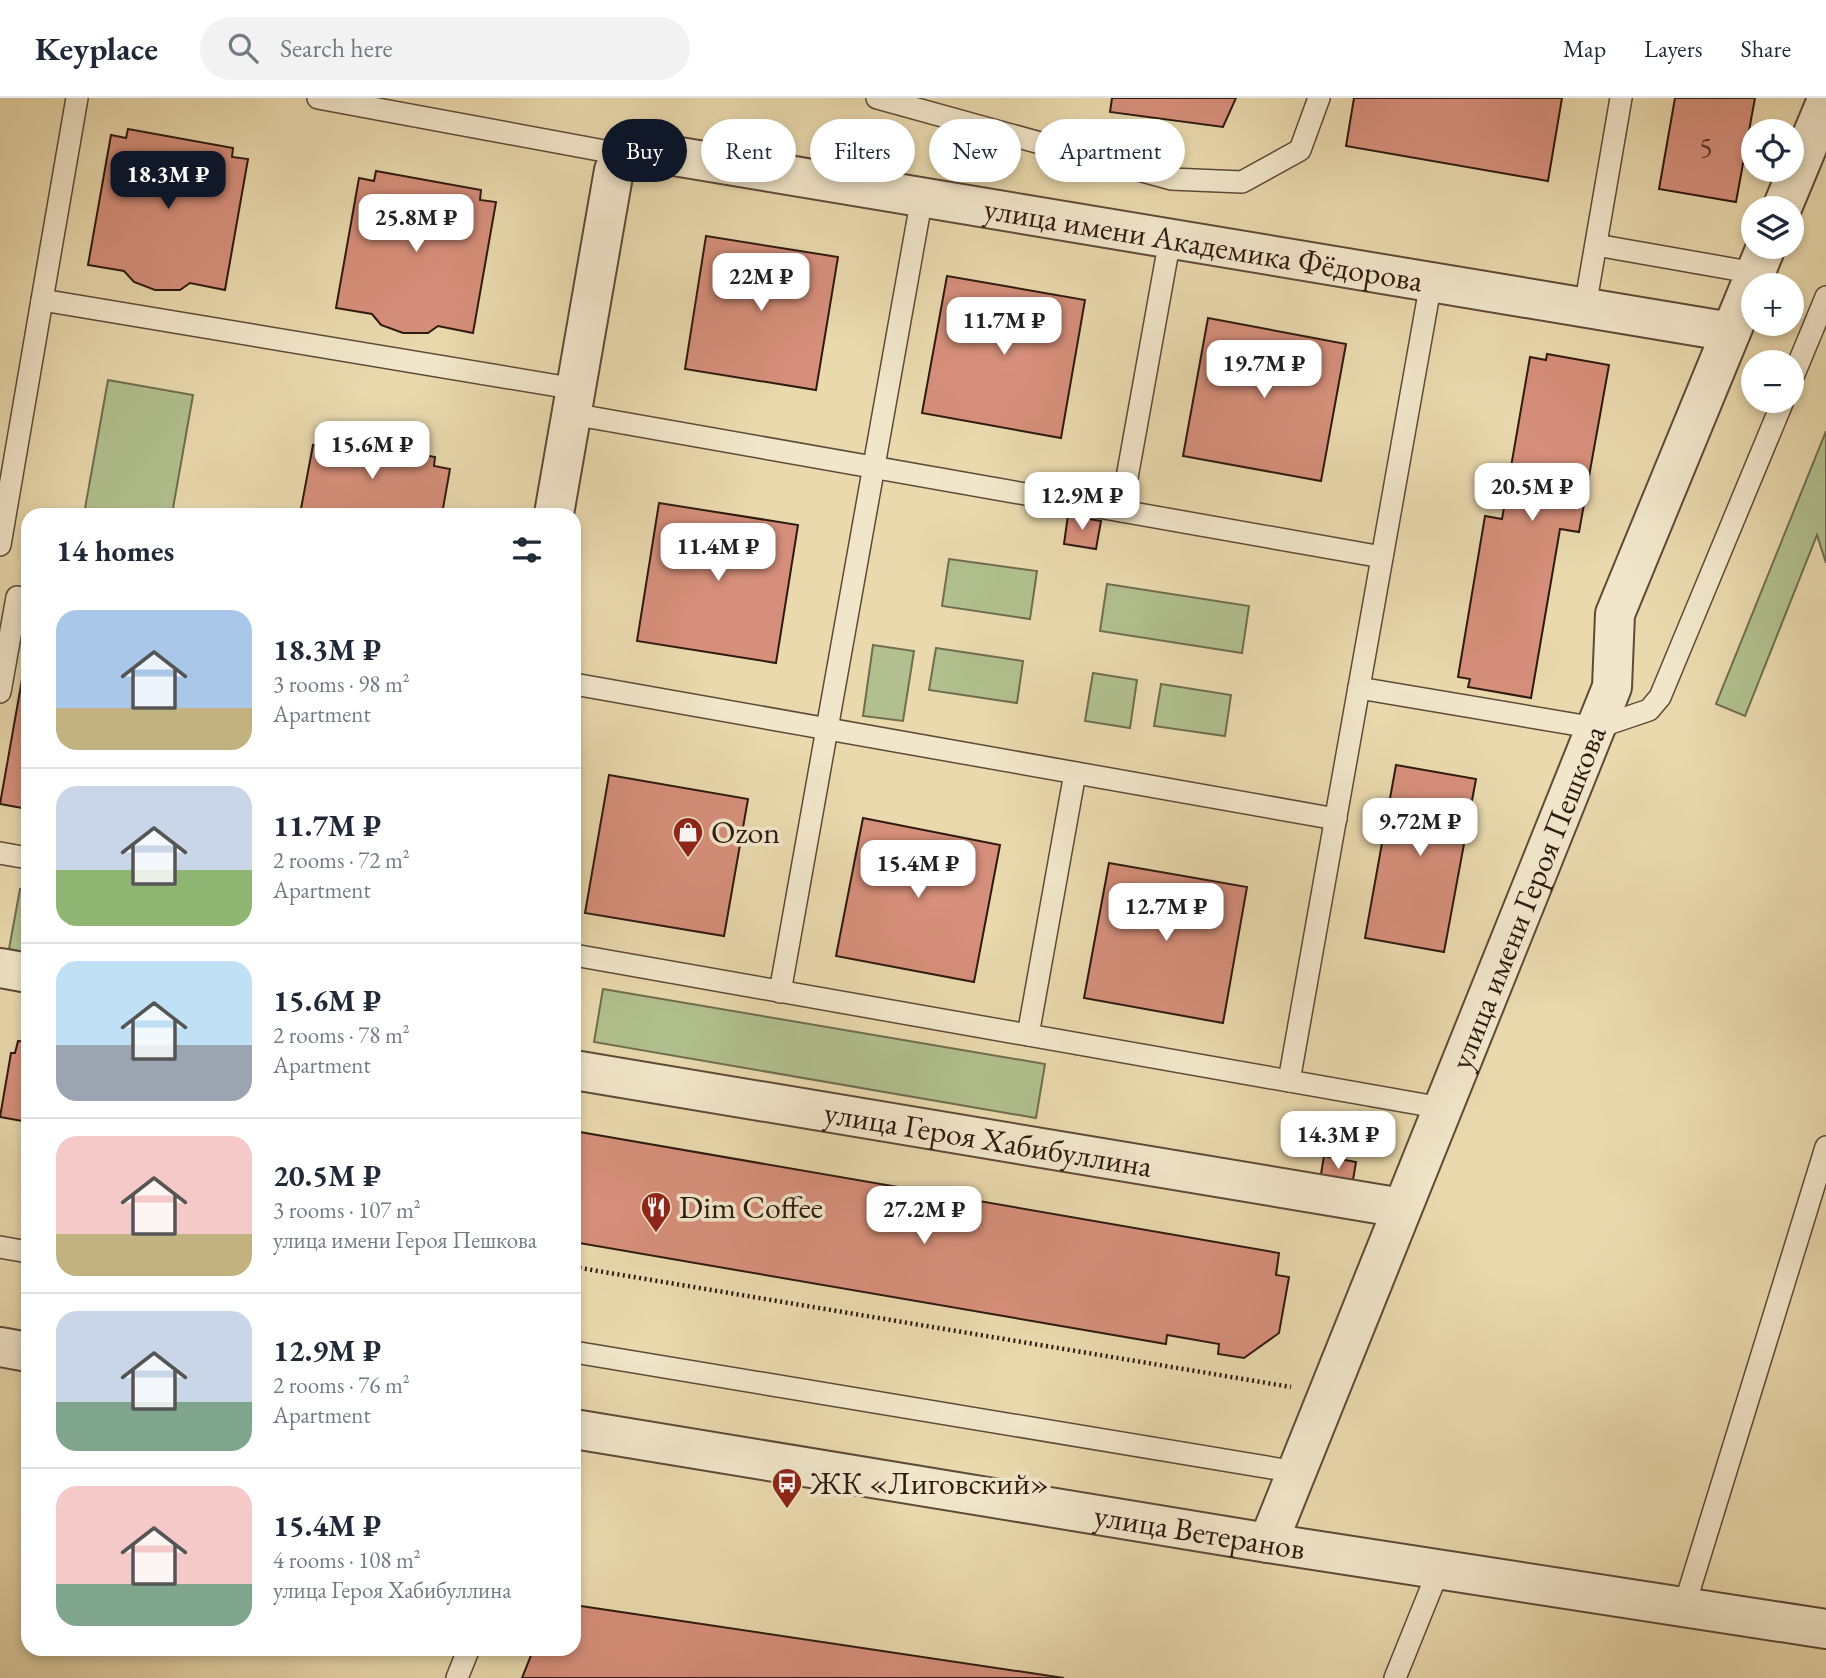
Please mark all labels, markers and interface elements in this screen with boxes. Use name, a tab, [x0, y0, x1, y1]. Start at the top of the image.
search box	[200, 17, 690, 80]
text: Keyplace	[35, 27, 158, 70]
icon: search	[224, 29, 262, 67]
text: Search here	[280, 31, 393, 65]
text: Map	[1563, 33, 1606, 64]
text: Layers	[1644, 33, 1703, 64]
text: Share	[1741, 33, 1791, 64]
chip: Buy	[602, 119, 687, 182]
chip: Rent	[701, 119, 796, 182]
chip: Filters	[810, 119, 915, 182]
chip: New	[929, 119, 1021, 182]
chip: Apartment	[1035, 119, 1185, 182]
map controls	[1741, 119, 1804, 413]
button: locate	[1741, 119, 1804, 182]
house number: 5	[1699, 129, 1713, 165]
pin: 18.3M ₽	[103, 152, 233, 211]
text: 18.3M ₽	[127, 159, 209, 189]
street label: улица имени Академика Фёдорова	[981, 187, 1426, 301]
pin: 25.8M ₽	[351, 194, 481, 254]
button: layers	[1741, 196, 1804, 259]
text: 25.8M ₽	[375, 202, 457, 232]
pin: 22M ₽	[712, 254, 810, 313]
text: 22M ₽	[728, 261, 794, 291]
button: +	[1741, 273, 1804, 336]
pin: 11.7M ₽	[939, 298, 1069, 357]
text: 11.7M ₽	[963, 305, 1045, 335]
pin: 19.7M ₽	[1199, 341, 1329, 400]
text: 19.7M ₽	[1223, 348, 1305, 378]
button: −	[1741, 350, 1804, 413]
pin: 15.6M ₽	[307, 422, 437, 481]
text: 15.6M ₽	[331, 429, 413, 459]
pin: 20.5M ₽	[1467, 464, 1597, 523]
text: 20.5M ₽	[1491, 471, 1573, 501]
pin: 12.9M ₽	[1017, 472, 1147, 532]
text: 12.9M ₽	[1041, 480, 1123, 510]
pin: 11.4M ₽	[653, 524, 783, 583]
text: 14 homes	[56, 531, 174, 570]
icon: filters	[508, 531, 546, 569]
text: 11.4M ₽	[677, 531, 759, 561]
text: 18.3M ₽	[273, 630, 381, 669]
icon: home	[112, 638, 196, 722]
text: 3 rooms · 98 m²	[273, 669, 410, 699]
text: Apartment	[273, 699, 371, 729]
street label: улица имени Героя Пешкова	[1440, 719, 1616, 1075]
pin: 9.72M ₽	[1355, 798, 1485, 858]
text: 11.7M ₽	[273, 806, 381, 845]
text: 9.72M ₽	[1379, 806, 1461, 836]
place label: Ozon	[711, 811, 780, 853]
icon: home	[112, 814, 196, 898]
shop icon: Ozon	[671, 815, 705, 859]
pin: 15.4M ₽	[853, 840, 983, 900]
text: 2 rooms · 72 m²	[273, 845, 410, 875]
text: 15.4M ₽	[877, 848, 959, 878]
text: Apartment	[273, 875, 371, 905]
pin: 12.7M ₽	[1101, 884, 1231, 943]
text: 12.7M ₽	[1125, 891, 1207, 921]
text: 15.6M ₽	[273, 981, 381, 1020]
icon: home	[112, 989, 196, 1073]
text: 2 rooms · 78 m²	[273, 1020, 410, 1050]
text: Apartment	[273, 1050, 371, 1080]
street label: улица Героя Хабибуллина	[821, 1091, 1156, 1187]
pin: 14.3M ₽	[1273, 1112, 1403, 1171]
text: 14.3M ₽	[1297, 1119, 1379, 1149]
text: 20.5M ₽	[273, 1156, 381, 1195]
icon: home	[112, 1164, 196, 1248]
place label: Dim Coffee	[679, 1186, 823, 1228]
pin: 27.2M ₽	[859, 1186, 989, 1246]
restaurant icon: Dim Coffee	[639, 1190, 673, 1234]
text: 27.2M ₽	[883, 1194, 965, 1224]
text: 3 rooms · 107 m²	[273, 1195, 421, 1225]
text: улица имени Героя Пешкова	[273, 1225, 537, 1255]
text: 12.9M ₽	[273, 1331, 381, 1370]
icon: home	[112, 1339, 196, 1423]
text: 2 rooms · 76 m²	[273, 1370, 410, 1400]
text: Apartment	[273, 1400, 371, 1430]
place label: ЖК «Лиговский»	[809, 1462, 1049, 1504]
bus stop icon: ЖК «Лиговский»	[770, 1466, 804, 1510]
street label: улица Ветеранов	[1091, 1494, 1308, 1569]
text: 15.4M ₽	[273, 1506, 381, 1545]
icon: home	[112, 1514, 196, 1598]
text: 4 rooms · 108 m²	[273, 1545, 421, 1575]
text: улица Героя Хабибуллина	[273, 1575, 511, 1605]

